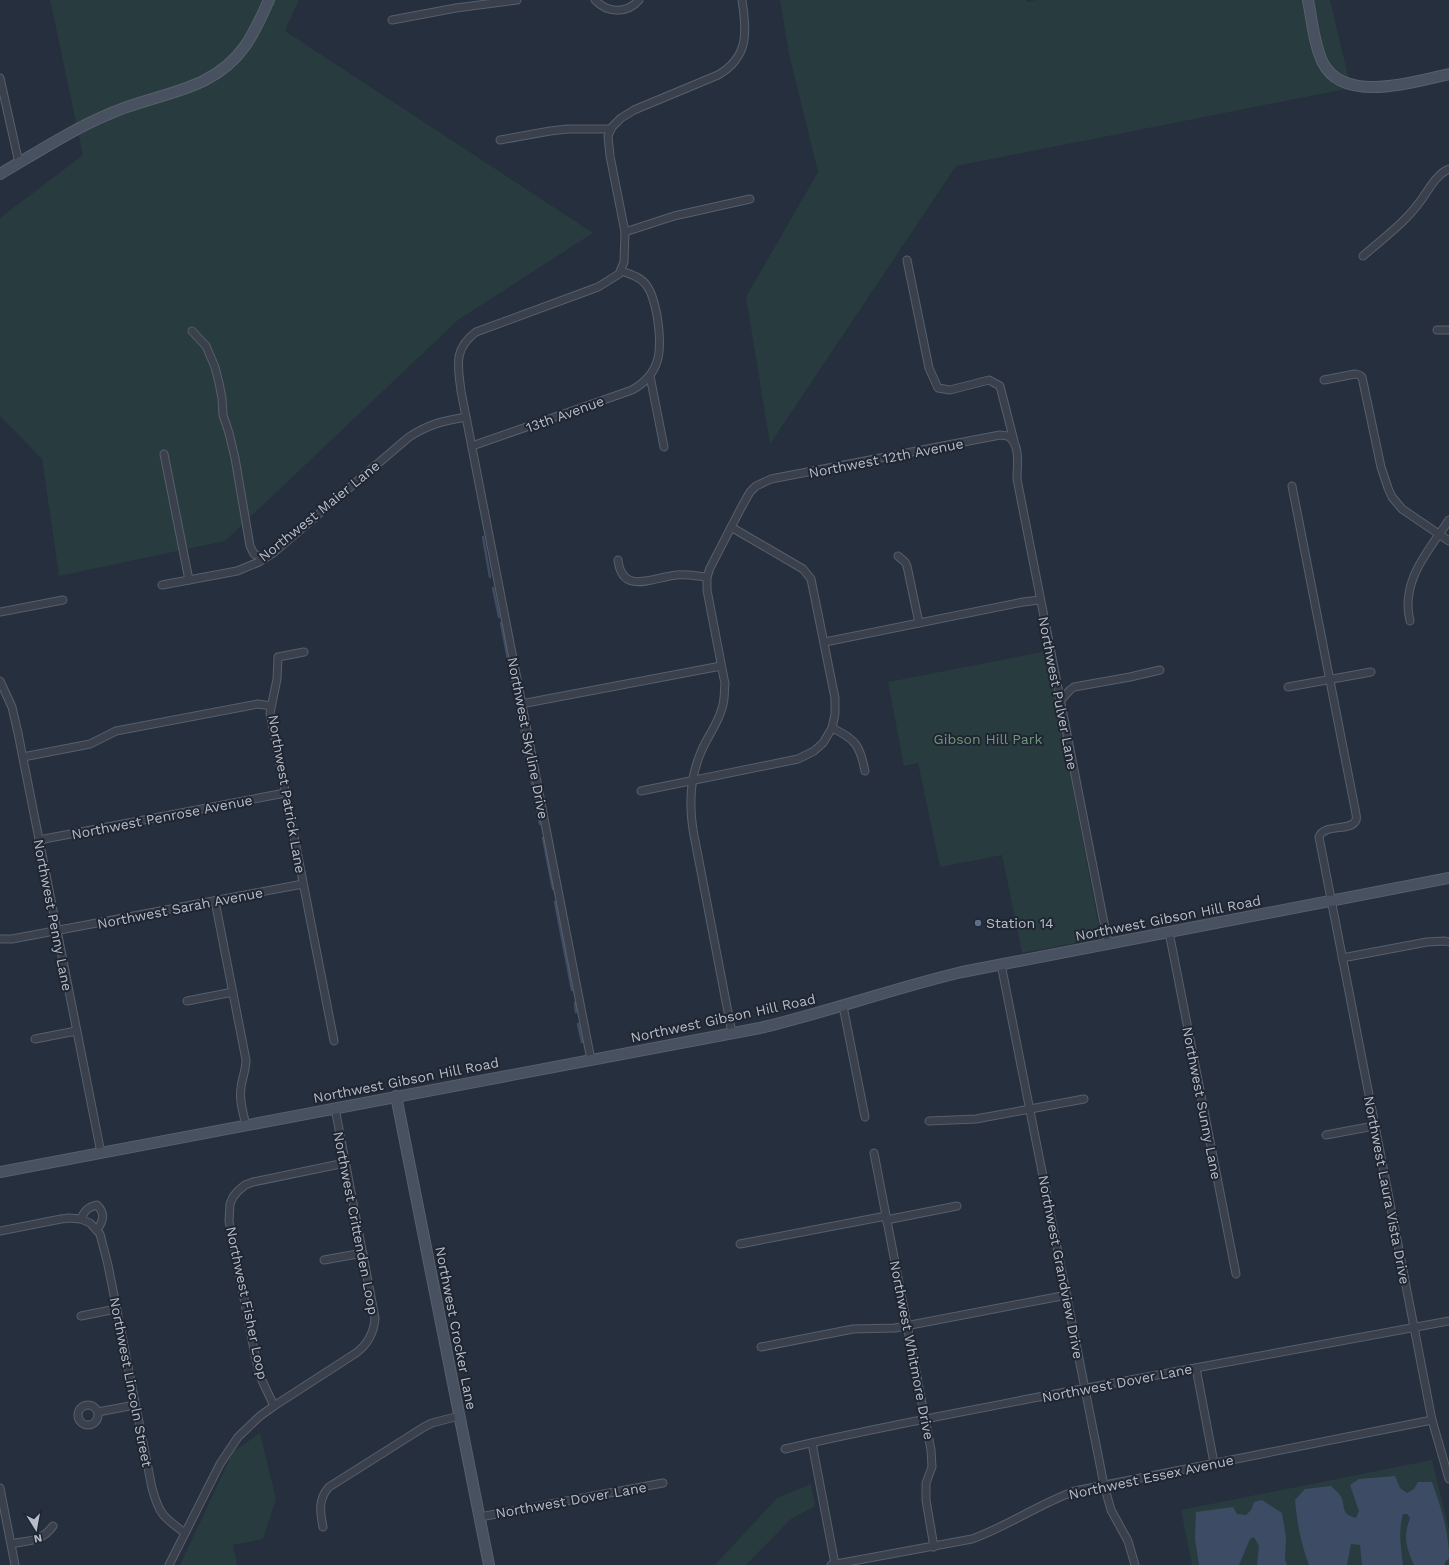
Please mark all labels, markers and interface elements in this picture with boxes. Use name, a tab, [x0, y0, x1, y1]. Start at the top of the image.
street label: 13th Avenue	[524, 392, 606, 436]
street label: Northwest 12th Avenue	[807, 435, 965, 481]
street label: Northwest Maier Lane	[255, 457, 383, 565]
street label: Northwest Pulver Lane	[1035, 615, 1081, 771]
street label: Northwest Skyline Drive	[504, 656, 552, 820]
street label: Northwest Patrick Lane	[265, 714, 309, 874]
park label: Gibson Hill Park	[934, 731, 1042, 747]
street label: Northwest Penrose Avenue	[70, 792, 254, 842]
street label: Northwest Penny Lane	[30, 838, 76, 992]
street label: Northwest Sarah Avenue	[96, 884, 264, 932]
street label: Northwest Gibson Hill Road	[1074, 892, 1262, 944]
place label: Station 14	[986, 915, 1054, 931]
marker: Station 14	[973, 918, 983, 928]
street label: Northwest Gibson Hill Road	[629, 991, 817, 1045]
street label: Northwest Sunny Lane	[1179, 1025, 1225, 1181]
street label: Northwest Gibson Hill Road	[312, 1054, 500, 1106]
street label: Northwest Laura Vista Drive	[1361, 1095, 1413, 1285]
street label: Northwest Crittenden Loop	[330, 1130, 382, 1316]
street label: Northwest Grandview Drive	[1035, 1174, 1087, 1360]
street label: Northwest Fisher Loop	[223, 1225, 271, 1381]
street label: Northwest Crocker Lane	[432, 1245, 480, 1411]
street label: Northwest Whitmore Drive	[887, 1259, 937, 1441]
street label: Northwest Lincoln Street	[107, 1296, 155, 1468]
street label: Northwest Dover Lane	[1040, 1361, 1194, 1405]
street label: Northwest Essex Avenue	[1067, 1452, 1235, 1502]
street label: Northwest Dover Lane	[494, 1479, 648, 1521]
north arrow	[16, 1509, 56, 1549]
text: N	[33, 1531, 43, 1545]

